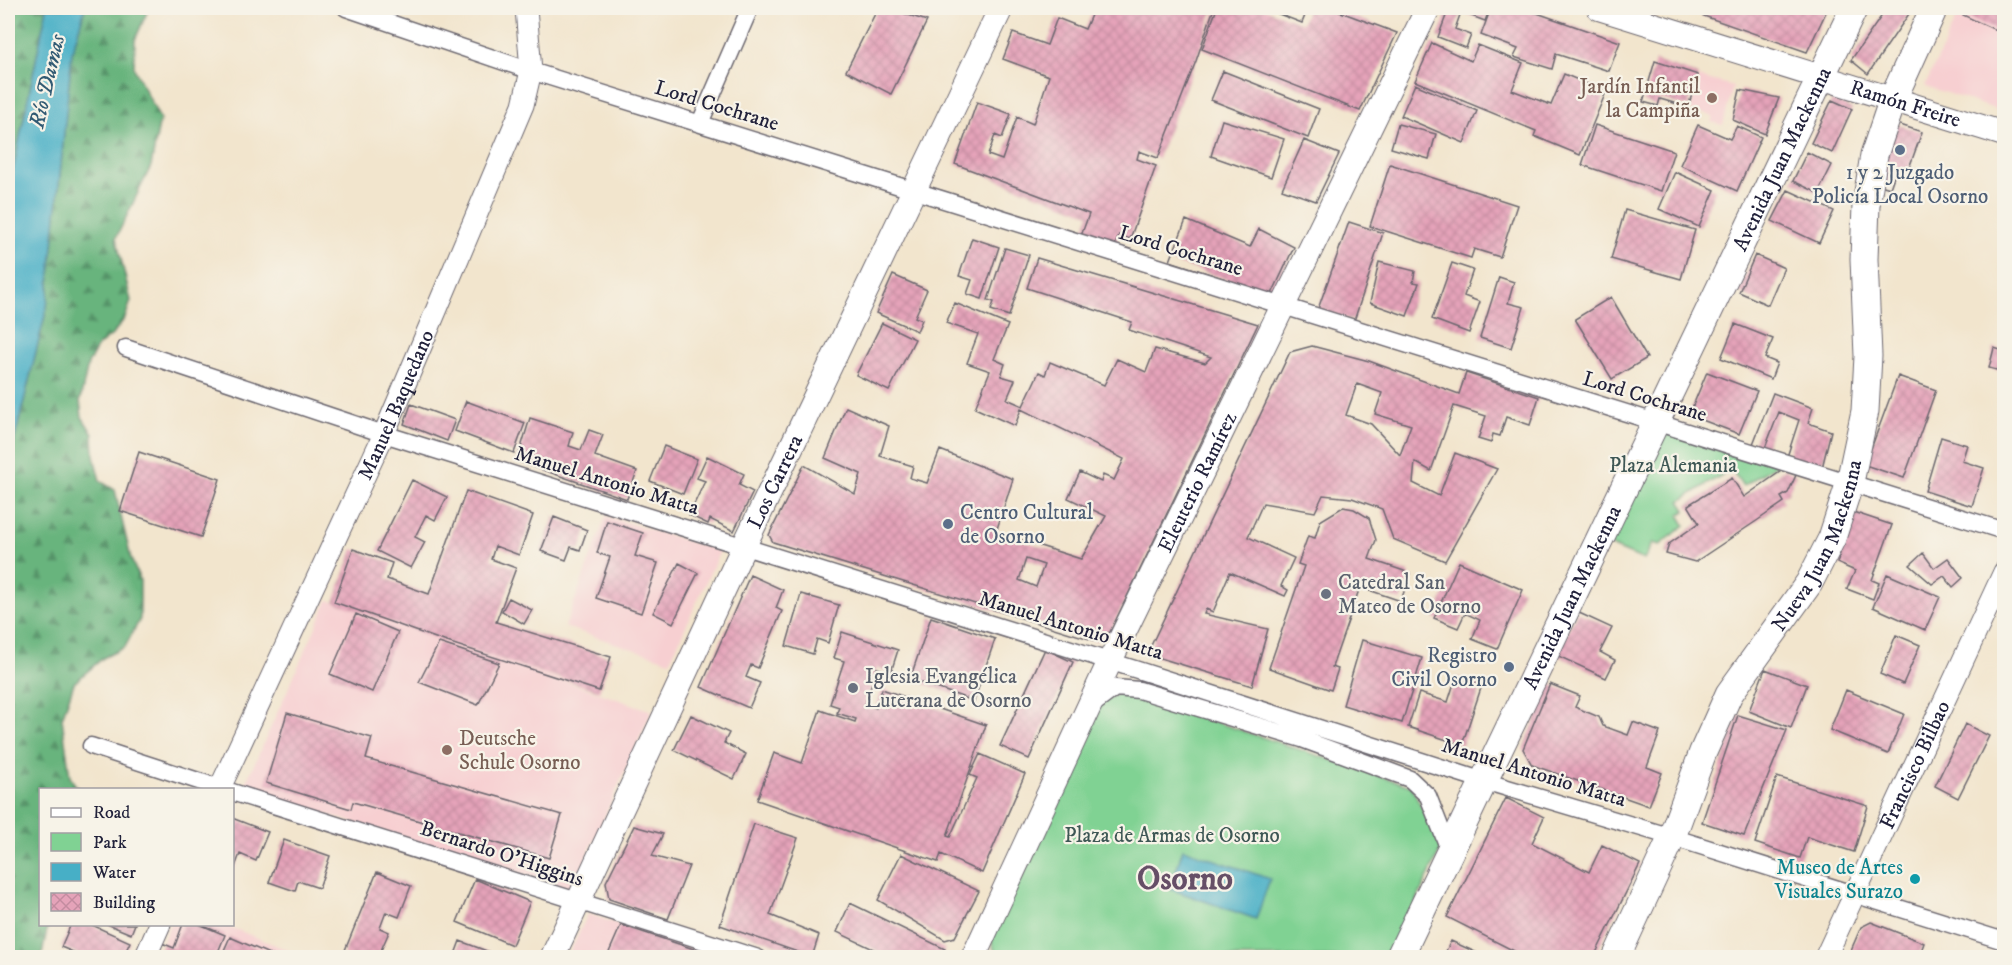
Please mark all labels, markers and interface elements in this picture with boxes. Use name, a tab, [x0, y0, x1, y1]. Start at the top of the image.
water label: Río Damas	[23, 31, 72, 132]
street label: Avenida Juan Mackenna	[1728, 63, 1838, 255]
place label: Jardín Infantil la Campiña	[1577, 74, 1701, 124]
street label: Lord Cochrane	[651, 75, 782, 137]
street label: Ramón Freire	[1847, 75, 1964, 134]
marker: Jardín Infantil la Campiña	[1705, 91, 1719, 105]
marker: 1 y 2 Juzgado Policía Local Osorno	[1893, 143, 1907, 157]
place label: 1 y 2 Juzgado Policía Local Osorno	[1812, 160, 1988, 210]
street label: Lord Cochrane	[1115, 220, 1246, 282]
street label: Manuel Baquedano	[353, 326, 440, 484]
street label: Lord Cochrane	[1579, 366, 1710, 428]
street label: Eleuterio Ramírez	[1153, 408, 1243, 557]
street label: Los Carrera	[742, 431, 809, 533]
street label: Manuel Antonio Matta	[511, 441, 702, 521]
park label: Plaza Alemania	[1609, 453, 1737, 479]
street label: Nueva Juan Mackenna	[1766, 458, 1868, 637]
place label: Centro Cultural de Osorno	[960, 500, 1094, 550]
street label: Avenida Juan Mackenna	[1518, 501, 1628, 694]
marker: Centro Cultural de Osorno	[941, 517, 955, 531]
place label: Catedral San Mateo de Osorno	[1338, 570, 1481, 620]
street label: Manuel Antonio Matta	[975, 586, 1166, 666]
marker: Catedral San Mateo de Osorno	[1319, 587, 1333, 601]
place label: Registro Civil Osorno	[1391, 643, 1497, 693]
marker: Registro Civil Osorno	[1502, 660, 1516, 674]
place label: Iglesia Evangélica Luterana de Osorno	[865, 664, 1031, 714]
marker: Iglesia Evangélica Luterana de Osorno	[846, 681, 860, 695]
street label: Francisco Bilbao	[1875, 697, 1956, 834]
place label: Deutsche Schule Osorno	[459, 726, 580, 776]
street label: Manuel Antonio Matta	[1438, 733, 1629, 813]
marker: Deutsche Schule Osorno	[440, 743, 454, 757]
legend	[39, 788, 234, 926]
text: Road	[93, 802, 130, 824]
street label: Bernardo O'Higgins	[417, 815, 586, 893]
park label: Plaza de Armas de Osorno	[1064, 823, 1280, 849]
text: Park	[93, 832, 127, 854]
place label: Museo de Artes Visuales Surazo	[1774, 855, 1903, 905]
district label: Osorno	[1137, 859, 1233, 900]
text: Water	[92, 862, 136, 884]
marker: Museo de Artes Visuales Surazo	[1908, 872, 1922, 886]
text: Building	[93, 892, 155, 914]

